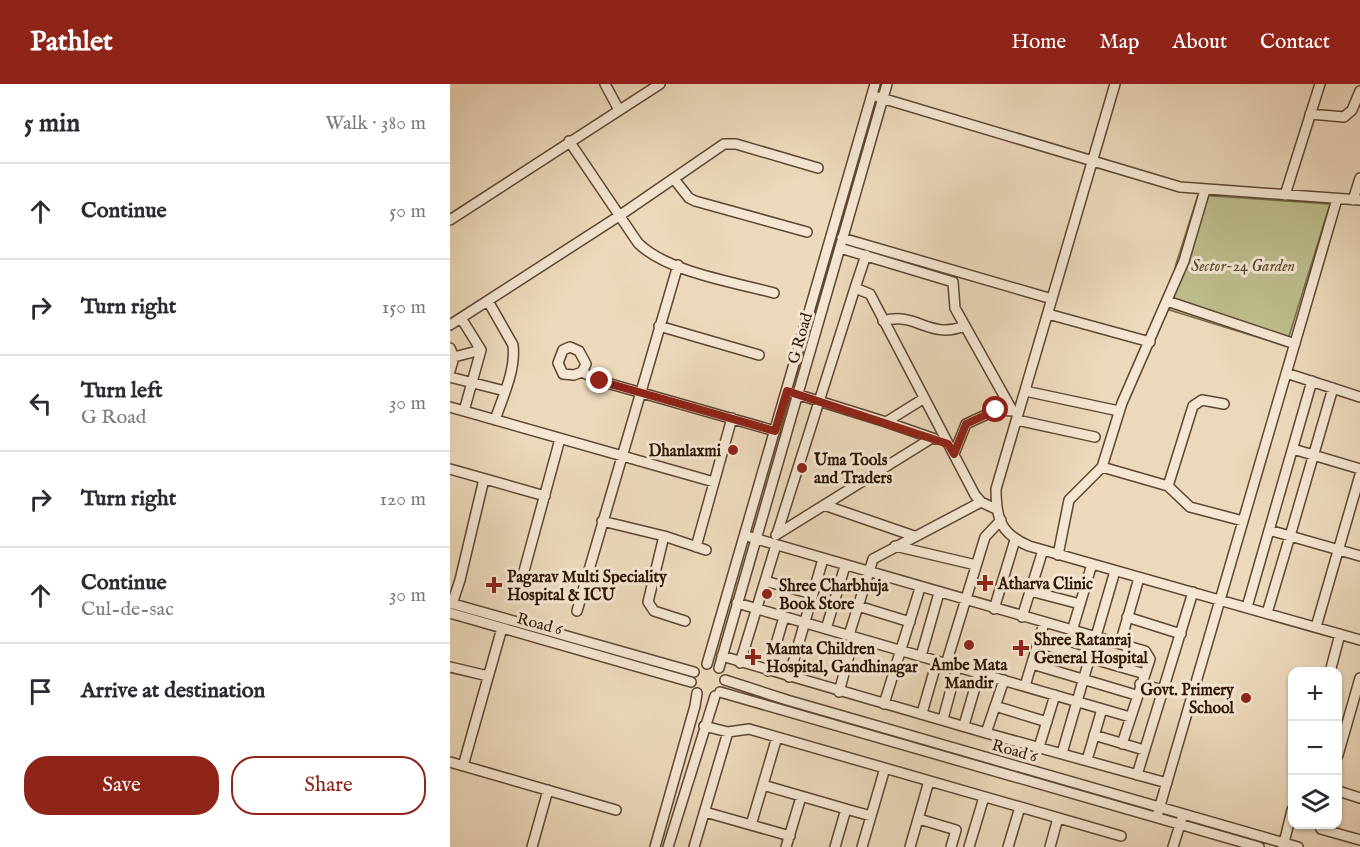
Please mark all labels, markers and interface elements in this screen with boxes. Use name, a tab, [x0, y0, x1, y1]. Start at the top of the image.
text: Pathlet	[30, 25, 113, 60]
text: Home	[1011, 29, 1066, 56]
text: Map	[1099, 29, 1139, 56]
text: About	[1172, 29, 1227, 56]
text: Contact	[1260, 29, 1330, 56]
text: 5 min	[24, 107, 80, 140]
text: Walk · 380 m	[325, 111, 426, 136]
icon: ahead	[24, 195, 57, 228]
text: Continue	[81, 197, 167, 225]
text: 50 m	[389, 199, 426, 224]
park label: Sector-24 Garden	[1191, 257, 1295, 277]
icon: right	[24, 291, 57, 324]
text: Turn right	[81, 293, 176, 321]
text: 150 m	[382, 295, 426, 320]
street label: G Road	[784, 310, 818, 366]
route end	[586, 367, 612, 393]
text: Turn left	[81, 377, 163, 405]
icon: left	[24, 387, 57, 420]
text: 30 m	[389, 391, 426, 416]
route start	[982, 396, 1008, 422]
text: G Road	[81, 405, 146, 430]
place label: Dhanlaxmi	[648, 442, 722, 462]
marker: Dhanlaxmi	[726, 443, 740, 457]
place label: Uma Tools and Traders	[813, 451, 892, 489]
marker: Uma Tools and Traders	[795, 461, 809, 475]
icon: right	[24, 483, 57, 516]
text: Turn right	[81, 485, 176, 513]
text: 120 m	[380, 487, 426, 512]
place label: Pagarav Multi Speciality Hospital & ICU	[507, 568, 668, 606]
text: Continue	[81, 569, 167, 597]
marker: Atharva Clinic	[976, 574, 994, 592]
place label: Atharva Clinic	[997, 575, 1093, 595]
marker: Pagarav Multi Speciality Hospital & ICU	[485, 576, 503, 594]
place label: Shree Charbhuja Book Store	[779, 577, 889, 615]
icon: ahead	[24, 579, 57, 612]
text: 30 m	[389, 583, 426, 608]
marker: Shree Charbhuja Book Store	[760, 587, 774, 601]
text: Cul-de-sac	[81, 597, 174, 622]
street label: Road 6	[514, 609, 565, 641]
place label: Shree Ratanraj General Hospital	[1034, 631, 1149, 669]
marker: Ambe Mata Mandir	[962, 638, 976, 652]
marker: Shree Ratanraj General Hospital	[1012, 639, 1030, 657]
place label: Mamta Children Hospital, Gandhinagar	[766, 640, 918, 678]
marker: Mamta Children Hospital, Gandhinagar	[744, 648, 762, 666]
place label: Ambe Mata Mandir	[930, 656, 1009, 694]
map controls	[1288, 667, 1342, 829]
button: +	[1288, 667, 1342, 721]
icon: arrive	[24, 675, 57, 708]
text: Arrive at destination	[81, 677, 265, 705]
place label: Govt. Primery School	[1140, 681, 1235, 719]
marker: Govt. Primery School	[1239, 691, 1253, 705]
button: −	[1288, 721, 1342, 775]
street label: Road 6	[989, 736, 1040, 768]
button: Save	[24, 756, 219, 815]
button: Share	[231, 756, 426, 815]
button: layers	[1288, 775, 1342, 829]

